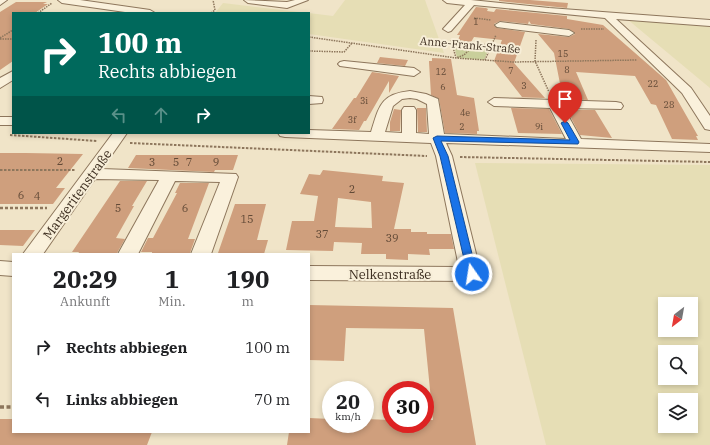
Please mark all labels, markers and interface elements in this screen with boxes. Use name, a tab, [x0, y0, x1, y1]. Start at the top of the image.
house number: 1	[473, 16, 479, 27]
text: 100 m	[98, 24, 182, 61]
icon: right	[32, 28, 84, 80]
street label: Anne-Frank-Straße	[419, 34, 521, 56]
house number: 15	[558, 48, 568, 59]
text: Rechts abbiegen	[98, 60, 237, 83]
house number: 8	[564, 64, 570, 75]
house number: 7	[508, 65, 514, 76]
house number: 12	[436, 66, 446, 77]
house number: 22	[648, 78, 658, 89]
house number: 3	[521, 80, 527, 91]
house number: 6	[440, 81, 446, 92]
pin	[548, 82, 582, 123]
icon: arrive	[554, 88, 576, 110]
house number: 3i	[360, 95, 368, 106]
house number: 28	[664, 99, 674, 110]
icon: left	[108, 104, 130, 126]
icon: ahead	[150, 104, 172, 126]
icon: right	[192, 104, 214, 126]
house number: 4e	[460, 107, 470, 118]
house number: 3f	[348, 114, 357, 125]
house number: 2	[459, 121, 465, 132]
house number: 9i	[535, 121, 543, 132]
street label: Margeritenstraße	[39, 146, 116, 243]
house number: 2	[57, 154, 63, 168]
house number: 3	[149, 155, 155, 169]
house number: 5	[173, 155, 179, 169]
house number: 7	[186, 155, 192, 169]
house number: 9	[213, 155, 219, 169]
house number: 2	[349, 182, 355, 196]
house number: 6	[18, 188, 24, 202]
house number: 4	[34, 189, 41, 203]
house number: 5	[115, 201, 121, 215]
house number: 6	[182, 201, 188, 215]
house number: 15	[240, 212, 254, 226]
house number: 37	[315, 227, 329, 241]
house number: 39	[385, 231, 399, 245]
position arrow	[451, 253, 493, 295]
text: 20:29	[53, 263, 118, 295]
text: 1	[165, 263, 179, 295]
text: 190	[226, 263, 269, 295]
street label: Nelkenstraße	[349, 266, 431, 283]
text: Ankunft	[60, 293, 110, 310]
text: Min.	[158, 293, 186, 310]
text: m	[242, 293, 254, 310]
north arrow	[658, 297, 698, 337]
map controls	[658, 297, 698, 433]
icon: right	[32, 336, 54, 358]
text: Rechts abbiegen	[66, 338, 187, 357]
text: 100 m	[245, 338, 290, 357]
button: search	[658, 345, 698, 385]
speed limit sign: 30	[382, 381, 434, 433]
icon: left	[32, 388, 54, 410]
text: 20	[336, 388, 360, 415]
text: Links abbiegen	[66, 390, 178, 409]
text: 70 m	[254, 390, 290, 409]
button: layers	[658, 393, 698, 433]
text: km/h	[335, 410, 361, 423]

